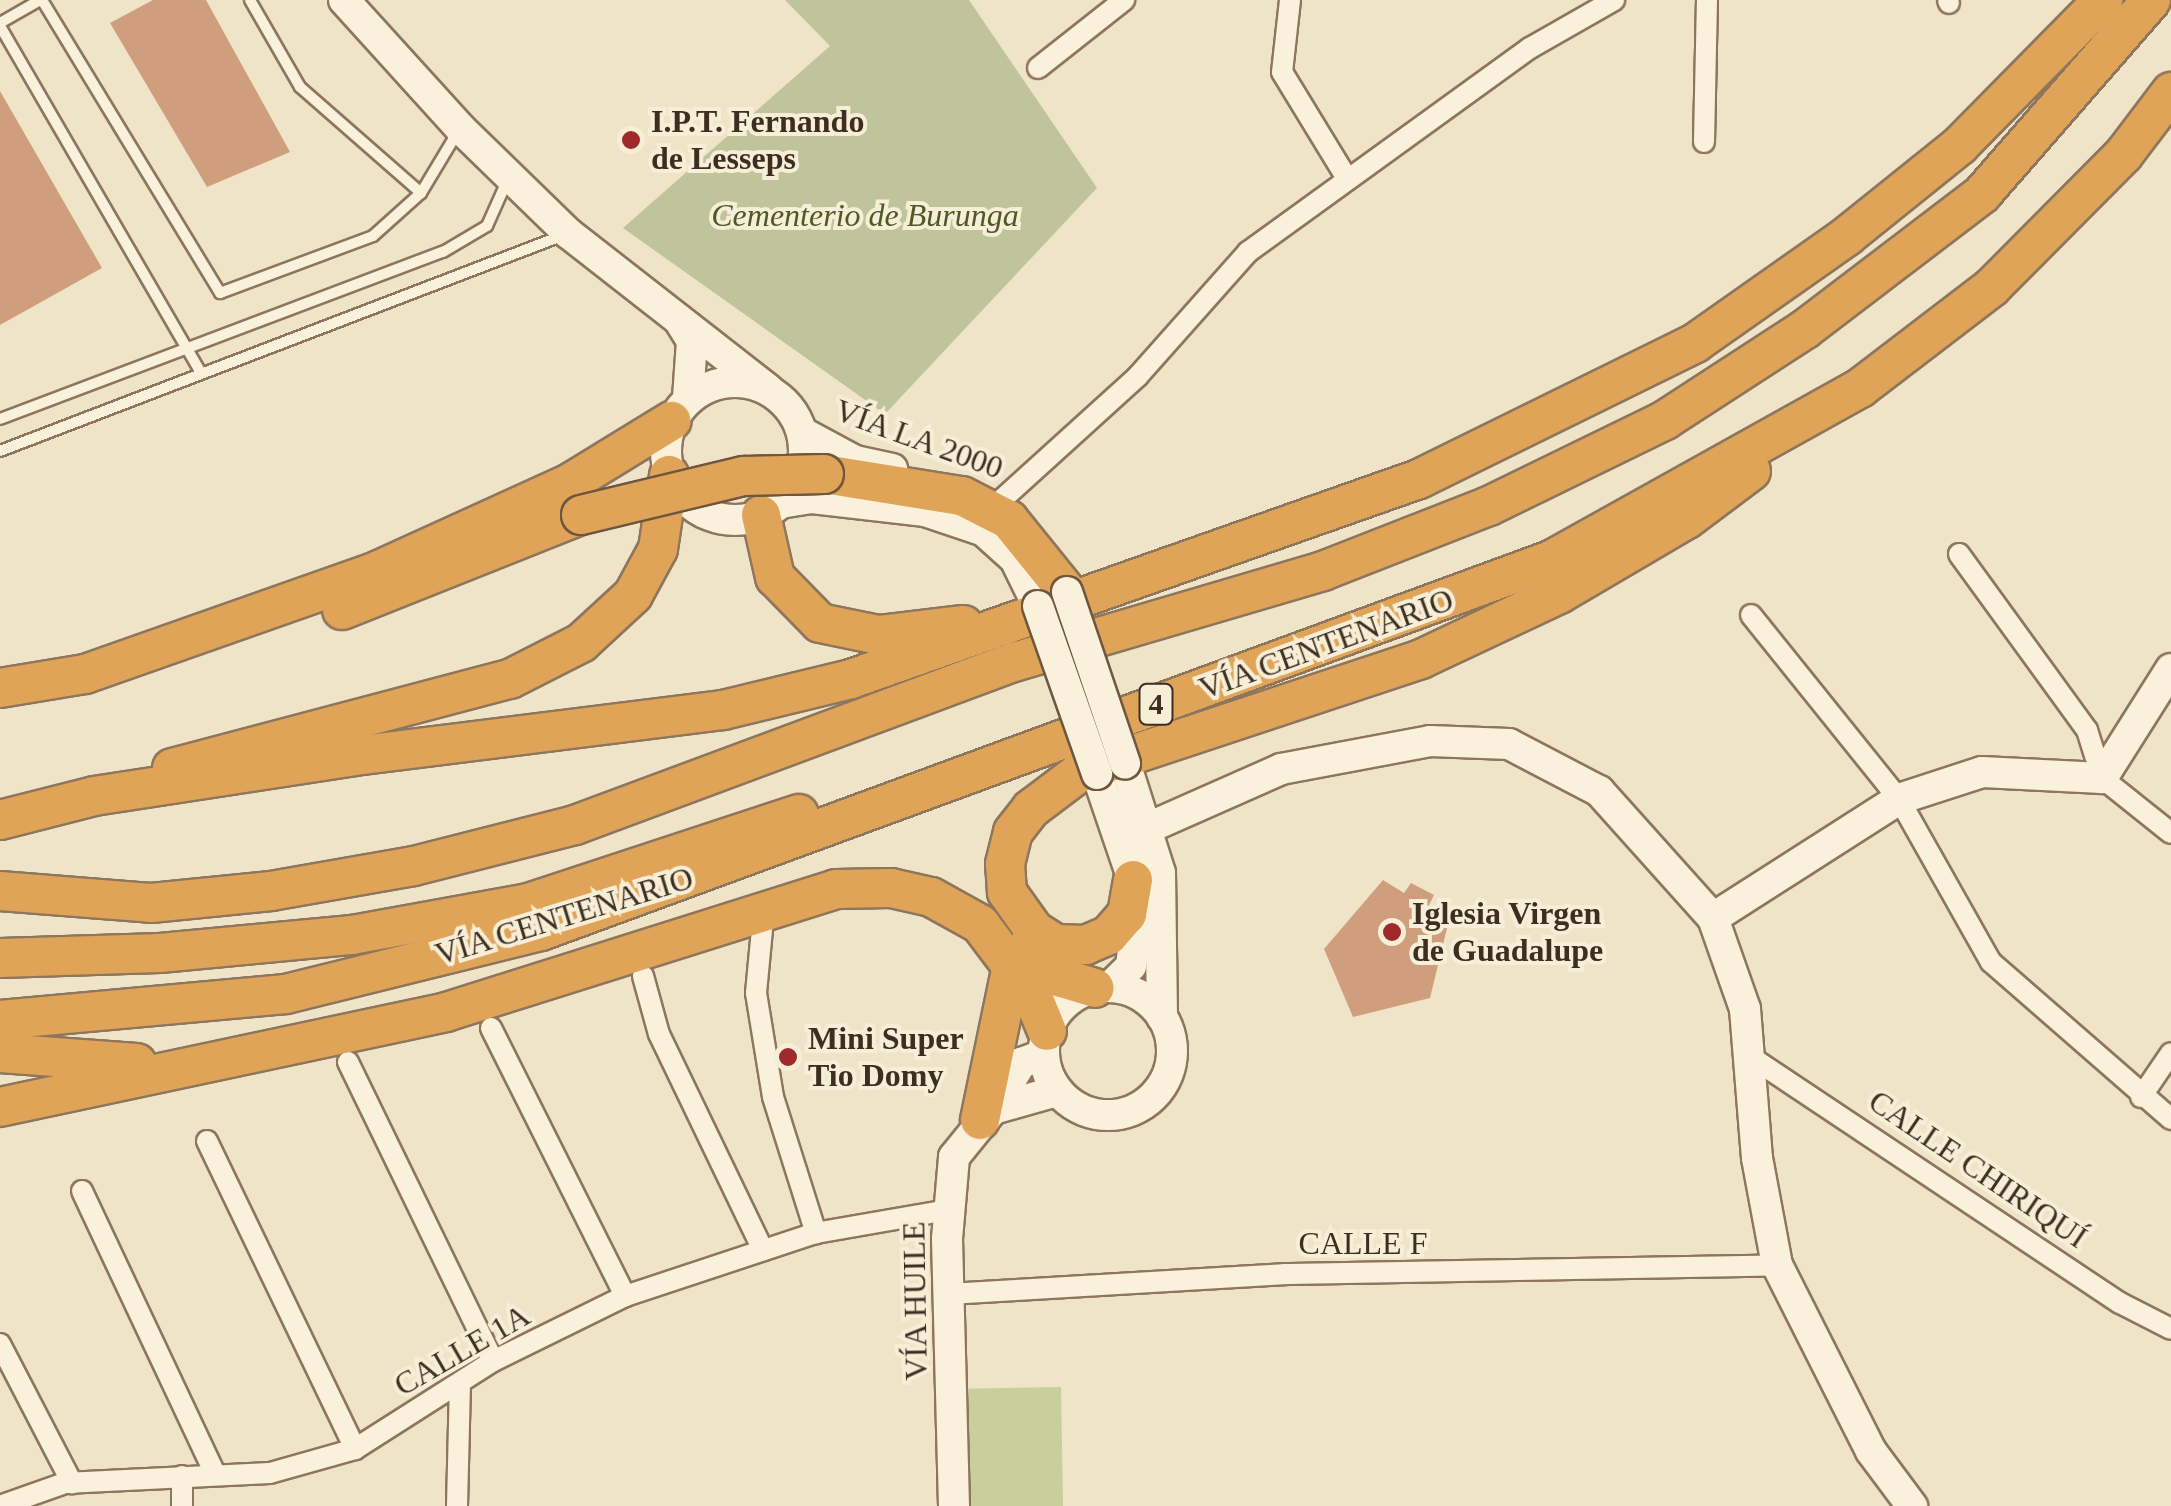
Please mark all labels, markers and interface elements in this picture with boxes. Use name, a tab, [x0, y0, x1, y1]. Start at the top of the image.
place label: I.P.T. Fernando de Lesseps	[651, 103, 864, 178]
marker: I.P.T. Fernando de Lesseps	[620, 129, 642, 151]
park label: Cementerio de Burunga	[711, 196, 1019, 234]
street label: VÍA LA 2000	[828, 390, 1010, 488]
street label: VÍA CENTENARIO	[1193, 580, 1459, 708]
road number: 4	[1138, 679, 1174, 729]
street label: VÍA CENTENARIO	[430, 858, 698, 974]
place label: Iglesia Virgen de Guadalupe	[1412, 895, 1603, 970]
marker: Iglesia Virgen de Guadalupe	[1381, 921, 1403, 943]
place label: Mini Super Tio Domy	[808, 1020, 964, 1095]
marker: Mini Super Tio Domy	[777, 1046, 799, 1068]
street label: CALLE CHIRIQUÍ	[1862, 1082, 2094, 1256]
street label: VÍA HUILE	[894, 1220, 936, 1382]
street label: CALLE F	[1299, 1224, 1427, 1262]
street label: CALLE 1A	[387, 1296, 537, 1404]

